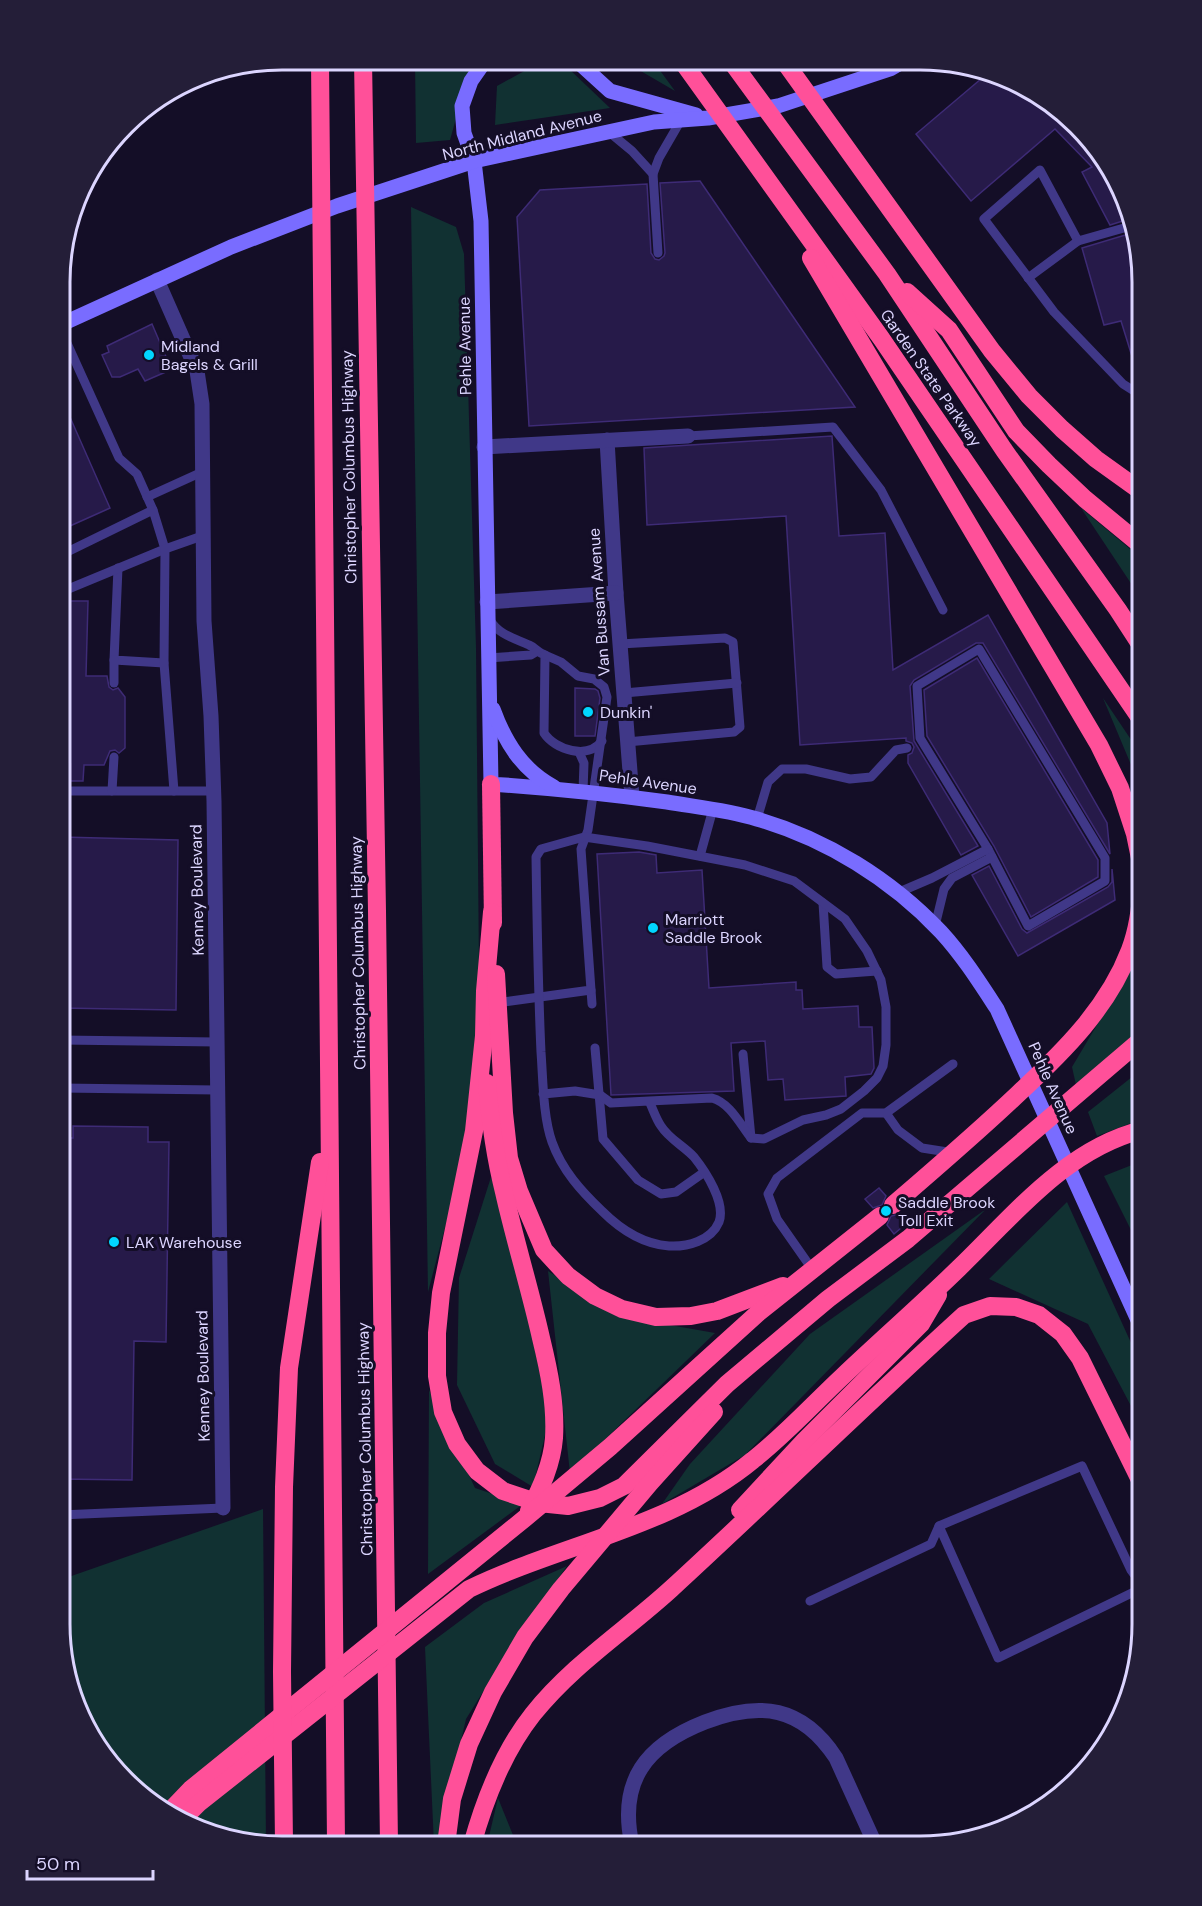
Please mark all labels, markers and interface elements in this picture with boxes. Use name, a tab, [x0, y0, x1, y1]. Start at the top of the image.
street label: North Midland Avenue	[440, 105, 604, 165]
street label: Pehle Avenue	[454, 297, 476, 395]
street label: Garden State Parkway	[876, 305, 986, 451]
place label: Midland Bagels & Grill	[161, 336, 258, 375]
marker: Midland Bagels & Grill	[142, 348, 156, 362]
street label: Christopher Columbus Highway	[336, 350, 362, 584]
street label: Van Bussam Avenue	[583, 527, 615, 677]
place label: Dunkin'	[600, 702, 652, 723]
marker: Dunkin'	[581, 705, 595, 719]
street label: Pehle Avenue	[598, 765, 698, 799]
street label: Kenney Boulevard	[185, 824, 209, 956]
street label: Christopher Columbus Highway	[345, 836, 371, 1070]
place label: Marriott Saddle Brook	[665, 909, 762, 948]
marker: Marriott Saddle Brook	[646, 921, 660, 935]
street label: Pehle Avenue	[1023, 1039, 1083, 1137]
place label: Saddle Brook Toll Exit	[898, 1192, 995, 1231]
marker: Saddle Brook Toll Exit	[879, 1204, 893, 1218]
place label: LAK Warehouse	[126, 1232, 242, 1253]
marker: LAK Warehouse	[107, 1235, 121, 1249]
street label: Kenney Boulevard	[191, 1310, 215, 1442]
street label: Christopher Columbus Highway	[352, 1322, 378, 1556]
scale bar	[27, 1843, 153, 1881]
text: 50 m	[36, 1852, 80, 1876]

